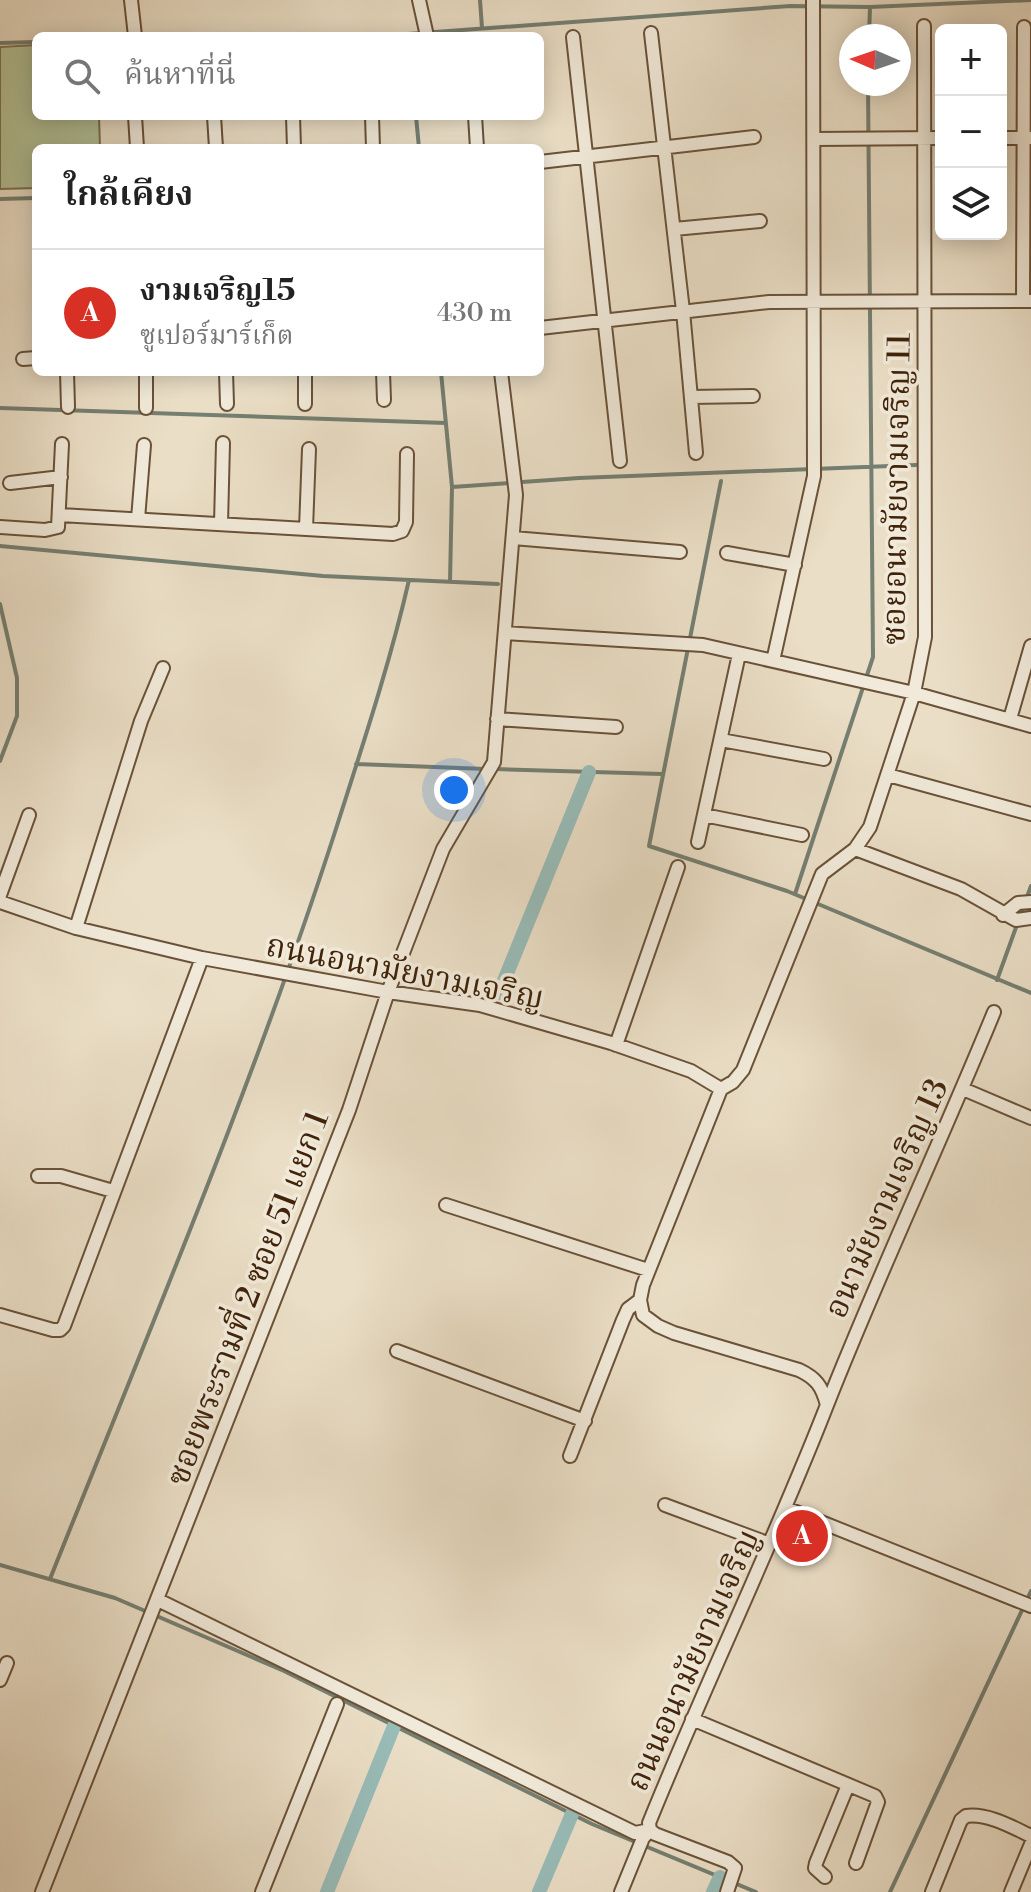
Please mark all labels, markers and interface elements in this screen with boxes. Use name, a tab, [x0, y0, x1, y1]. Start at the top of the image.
north arrow	[839, 24, 911, 96]
map controls	[935, 24, 1007, 240]
button: +	[935, 24, 1007, 96]
search box	[32, 32, 544, 120]
icon: search	[60, 54, 104, 98]
text: ค้นหาที่นี่	[124, 56, 236, 94]
button: −	[935, 96, 1007, 168]
button: layers	[935, 168, 1007, 240]
text: ใกล้เคียง	[64, 174, 193, 216]
text: งามเจริญ15	[140, 272, 295, 310]
text: A	[81, 297, 99, 329]
text: 430 m	[437, 297, 512, 329]
text: ซูเปอร์มาร์เก็ต	[140, 320, 293, 352]
street label: ซอยอนามัยงามเจริญ 11	[874, 332, 920, 646]
your location	[434, 770, 474, 810]
street label: ถนนอนามัยงามเจริญ	[263, 925, 547, 1018]
street label: อนามัยงามเจริญ 13	[816, 1072, 958, 1324]
street label: ซอยพระรามที่ 2 ซอย 51 แยก 1	[154, 1104, 338, 1491]
pin: A	[776, 1506, 828, 1566]
street label: ถนนอนามัยงามเจริญ	[617, 1524, 768, 1797]

